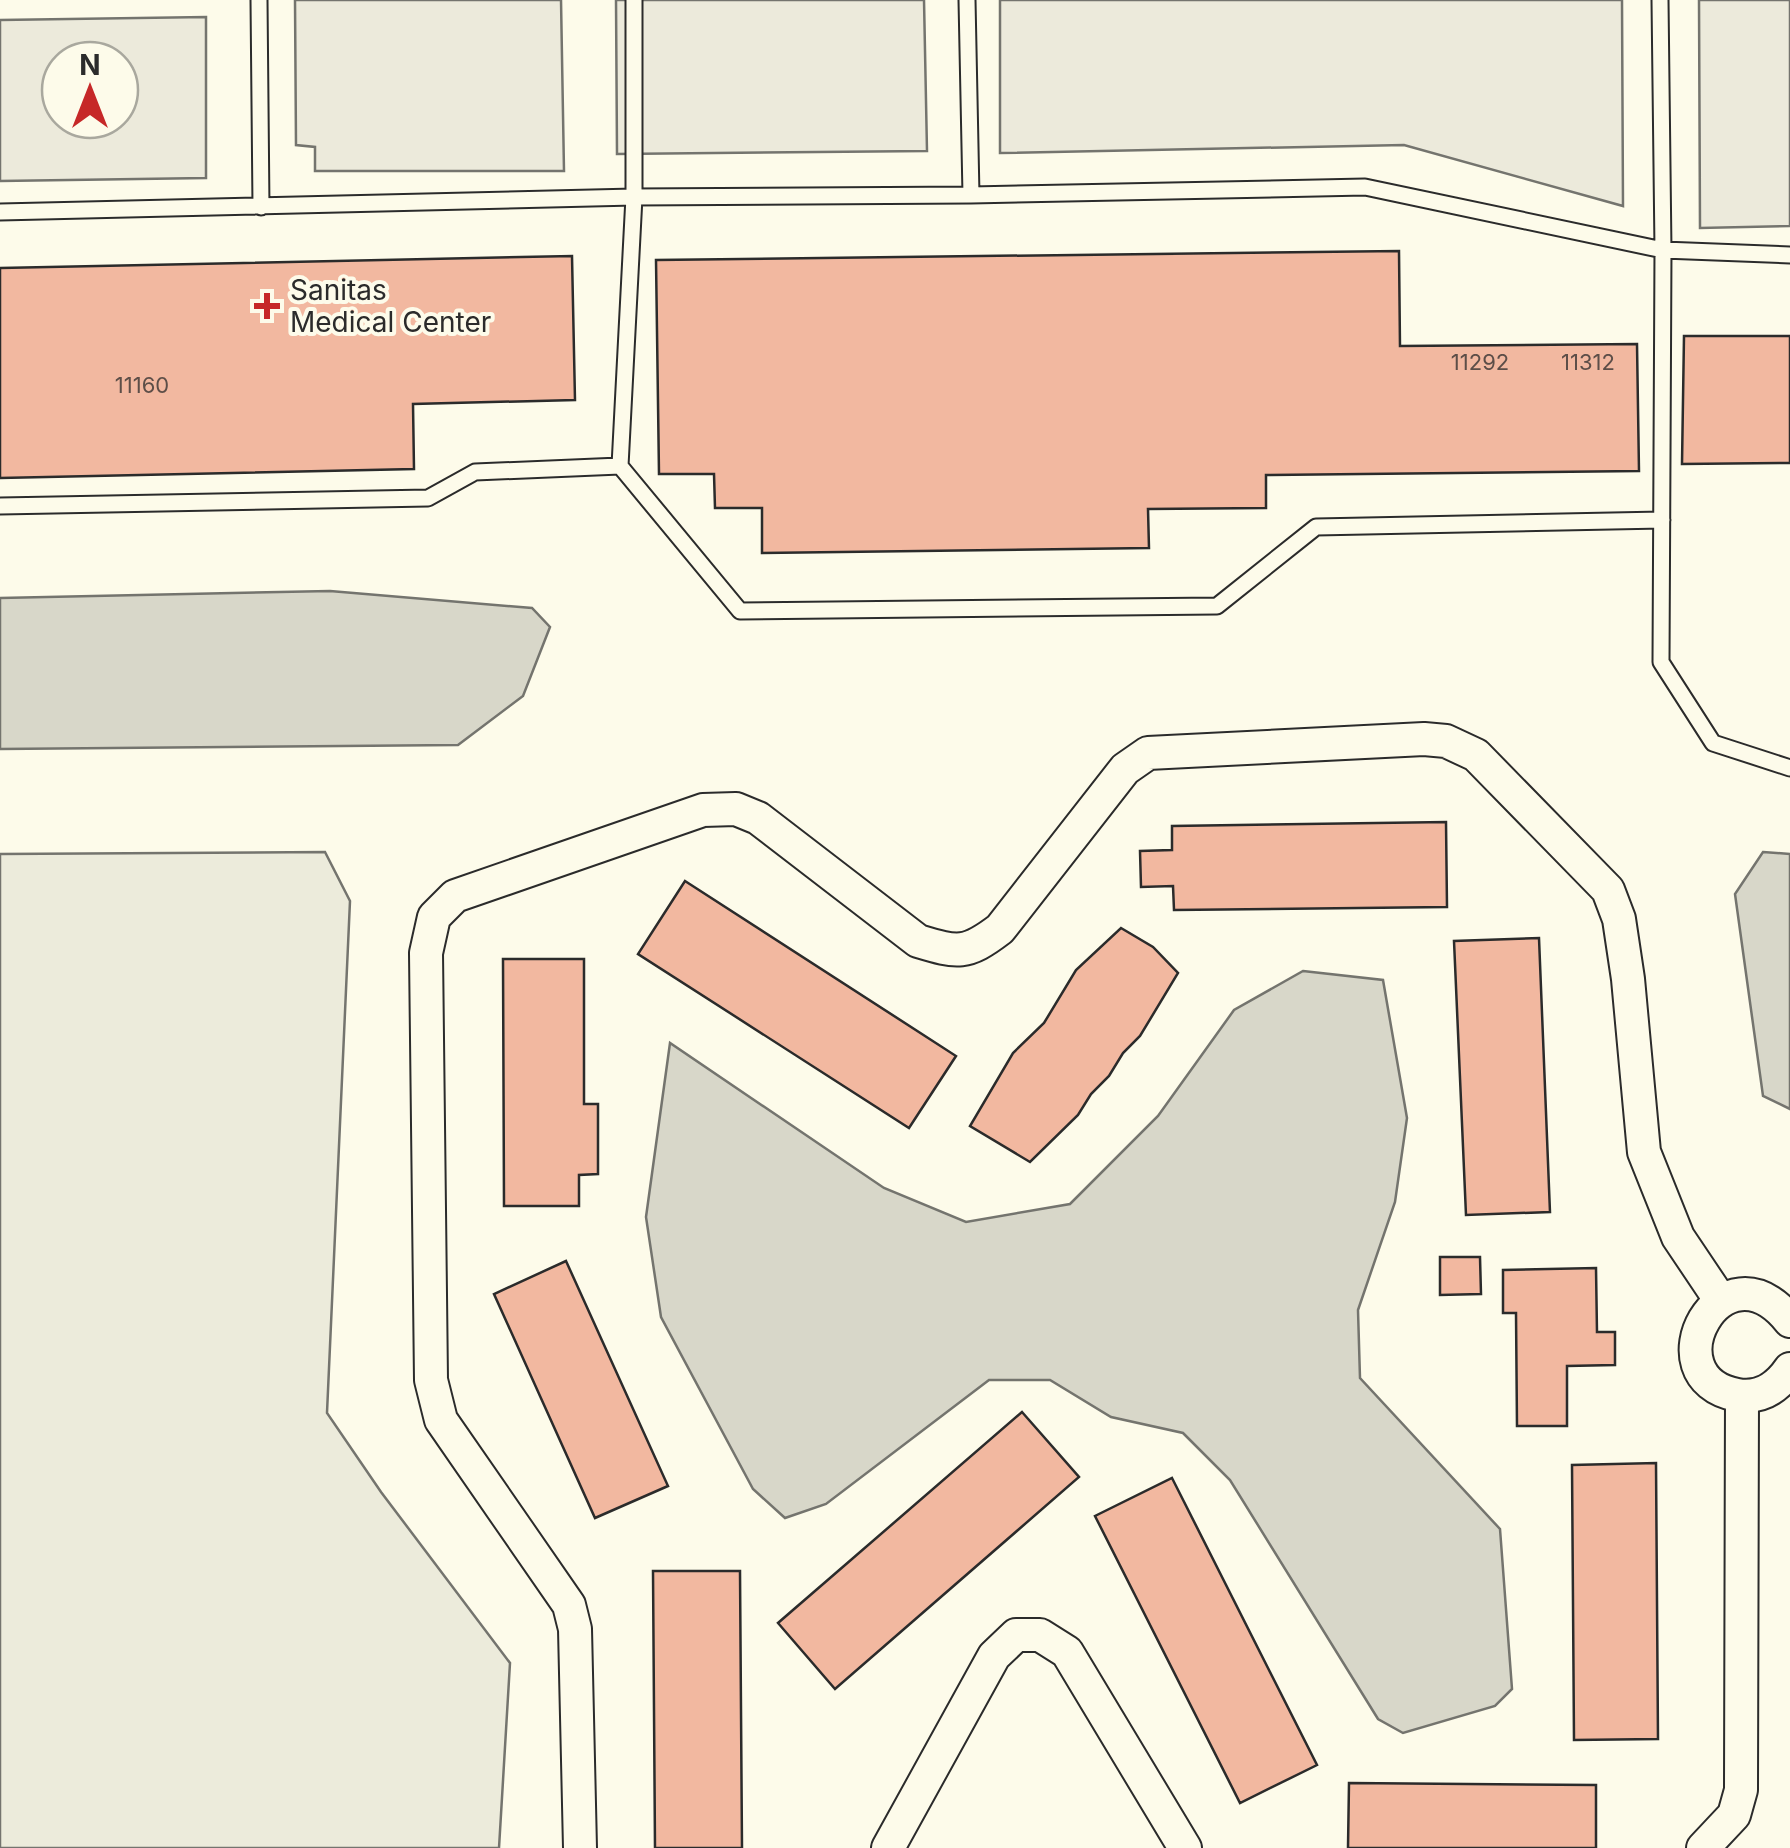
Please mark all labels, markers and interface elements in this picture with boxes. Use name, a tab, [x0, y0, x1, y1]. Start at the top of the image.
north arrow	[40, 40, 140, 140]
text: N	[79, 48, 101, 82]
place label: Sanitas Medical Center	[290, 273, 491, 339]
marker: Sanitas Medical Center	[254, 293, 280, 319]
house number: 11292	[1451, 349, 1509, 375]
house number: 11312	[1561, 349, 1615, 375]
house number: 11160	[115, 372, 169, 398]

